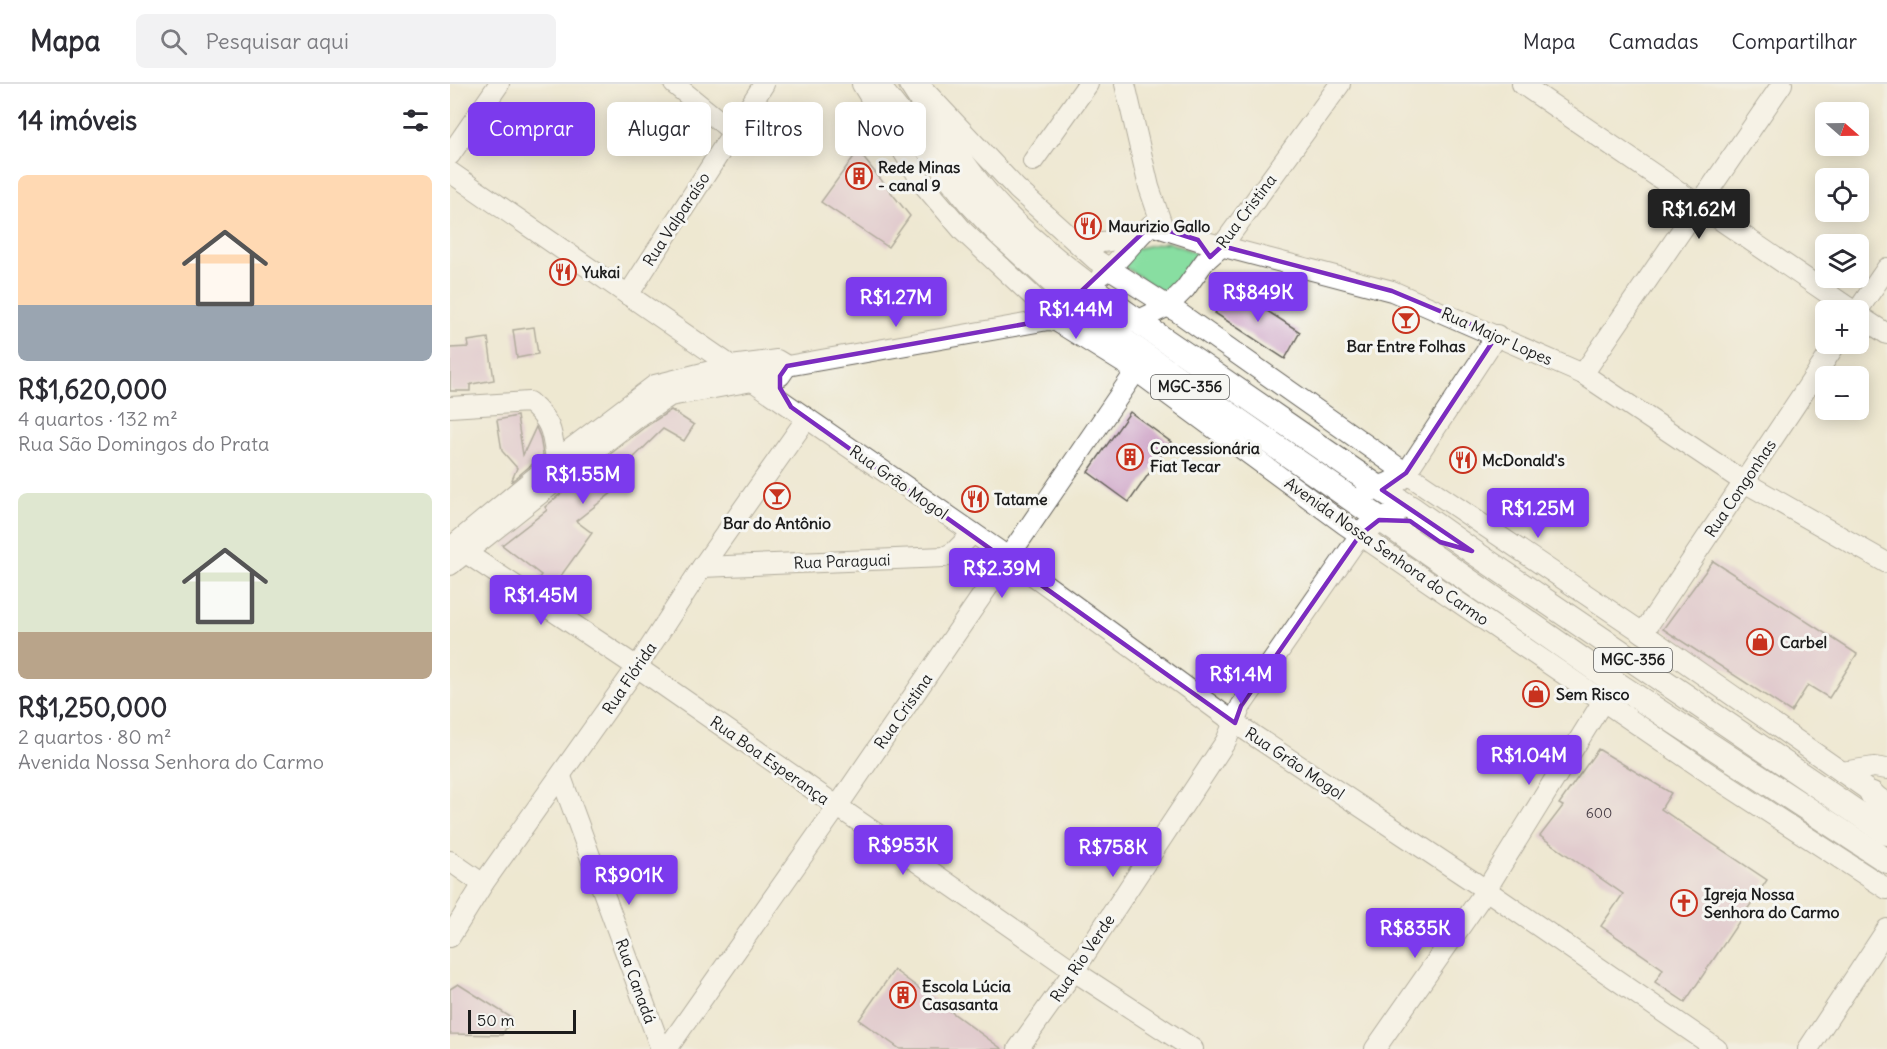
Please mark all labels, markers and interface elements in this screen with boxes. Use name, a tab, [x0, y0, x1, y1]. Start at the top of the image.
search box	[136, 14, 556, 68]
text: Mapa	[30, 23, 100, 59]
icon: search	[157, 25, 190, 58]
text: Pesquisar aqui	[205, 27, 349, 55]
text: Mapa	[1523, 28, 1576, 55]
text: Camadas	[1609, 28, 1698, 55]
text: Compartilhar	[1731, 28, 1857, 55]
chip: Comprar	[468, 102, 595, 156]
chip: Alugar	[607, 102, 711, 156]
chip: Filtros	[723, 102, 823, 156]
chip: Novo	[835, 102, 926, 156]
north arrow	[1815, 102, 1869, 156]
map controls	[1815, 102, 1869, 420]
text: 14 imóveis	[18, 104, 137, 137]
icon: filters	[399, 104, 432, 137]
place label: Rede Minas - canal 9	[878, 157, 960, 195]
building icon: Rede Minas - canal 9	[844, 161, 874, 191]
street label: Rua Valparaíso	[638, 168, 714, 270]
button: locate	[1815, 168, 1869, 222]
street label: Rua Cristina	[1212, 170, 1280, 252]
pin: R$1.62M	[1644, 189, 1754, 240]
text: R$1.62M	[1662, 196, 1736, 221]
restaurant icon: Maurizio Gallo	[1073, 211, 1103, 241]
icon: home	[171, 214, 279, 322]
place label: Maurizio Gallo	[1108, 216, 1210, 236]
button: layers	[1815, 234, 1869, 288]
restaurant icon: Yukai	[548, 257, 578, 287]
place label: Yukai	[581, 262, 620, 282]
pin: R$849K	[1209, 272, 1307, 323]
pin: R$1.27M	[841, 277, 951, 328]
text: R$849K	[1223, 279, 1293, 304]
text: R$1.27M	[860, 284, 932, 309]
pin: R$1.44M	[1021, 289, 1131, 340]
text: R$1.44M	[1039, 296, 1113, 321]
button: +	[1815, 300, 1869, 354]
street label: Rua Major Lopes	[1438, 303, 1556, 369]
bar icon: Bar Entre Folhas	[1391, 305, 1421, 335]
place label: Bar Entre Folhas	[1347, 336, 1465, 356]
button: −	[1815, 366, 1869, 420]
text: R$1,620,000	[18, 373, 167, 406]
road number: MGC-356	[1151, 375, 1229, 399]
text: 4 quartos · 132 m²	[18, 406, 178, 431]
text: Rua São Domingos do Prata	[18, 431, 269, 456]
street label: Rua Congonhas	[1700, 435, 1780, 541]
place label: Concessionária Fiat Tecar	[1150, 438, 1260, 476]
street label: Rua Grão Mogol	[846, 441, 952, 523]
building icon: Concessionária Fiat Tecar	[1115, 442, 1145, 472]
restaurant icon: McDonald's	[1448, 445, 1478, 475]
place label: McDonald's	[1482, 450, 1565, 470]
pin: R$1.55M	[528, 454, 638, 505]
text: R$1.55M	[546, 461, 620, 486]
street label: Avenida Nossa Senhora do Carmo	[1281, 473, 1493, 629]
bar icon: Bar do Antônio	[762, 481, 792, 511]
restaurant icon: Tatame	[960, 484, 990, 514]
pin: R$1.25M	[1483, 488, 1593, 539]
place label: Tatame	[994, 489, 1048, 509]
text: R$1.25M	[1501, 495, 1575, 520]
place label: Bar do Antônio	[723, 513, 831, 533]
icon: home	[171, 532, 279, 640]
pin: R$2.39M	[947, 548, 1057, 599]
street label: Rua Paraguai	[793, 549, 891, 573]
text: R$2.39M	[963, 555, 1041, 580]
pin: R$1.45M	[486, 575, 596, 626]
text: R$1.45M	[504, 582, 578, 607]
shop icon: Carbel	[1745, 627, 1775, 657]
place label: Carbel	[1780, 632, 1827, 652]
street label: Rua Flórida	[598, 638, 660, 718]
road number: MGC-356	[1594, 648, 1672, 672]
pin: R$1.4M	[1192, 654, 1290, 705]
text: R$1.4M	[1210, 661, 1272, 686]
street label: Rua Cristina	[870, 669, 936, 753]
shop icon: Sem Risco	[1521, 679, 1551, 709]
place label: Sem Risco	[1556, 684, 1629, 704]
text: R$1,250,000	[18, 691, 167, 724]
street label: Rua Boa Esperança	[706, 711, 834, 809]
street label: Rua Grão Mogol	[1242, 722, 1348, 804]
text: 2 quartos · 80 m²	[18, 724, 171, 749]
pin: R$1.04M	[1474, 735, 1584, 786]
text: R$1.04M	[1491, 742, 1567, 767]
text: Avenida Nossa Senhora do Carmo	[18, 749, 324, 774]
house number: 600	[1586, 804, 1612, 822]
pin: R$953K	[854, 825, 952, 876]
pin: R$758K	[1064, 827, 1162, 878]
text: R$953K	[868, 832, 938, 857]
text: R$758K	[1079, 834, 1147, 859]
pin: R$901K	[580, 855, 678, 906]
text: R$901K	[595, 862, 663, 887]
place label: Igreja Nossa Senhora do Carmo	[1704, 884, 1840, 922]
church icon: Igreja Nossa Senhora do Carmo	[1669, 888, 1699, 918]
pin: R$835K	[1366, 908, 1464, 959]
street label: Rua Rio Verde	[1045, 910, 1119, 1006]
text: R$835K	[1380, 915, 1450, 940]
street label: Rua Canadá	[611, 936, 661, 1026]
place label: Escola Lúcia Casasanta	[922, 976, 1011, 1014]
building icon: Escola Lúcia Casasanta	[888, 980, 918, 1010]
scale bar	[468, 1007, 576, 1034]
text: 50 m	[477, 1010, 515, 1030]

